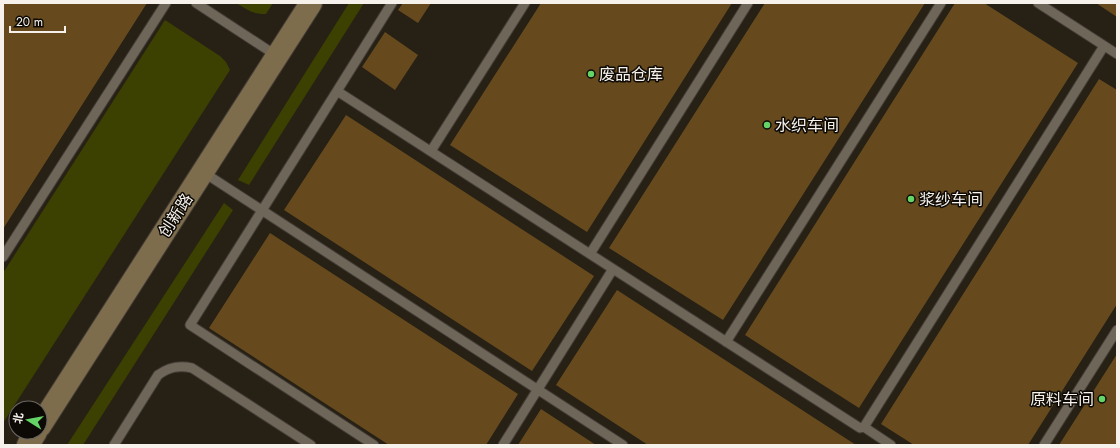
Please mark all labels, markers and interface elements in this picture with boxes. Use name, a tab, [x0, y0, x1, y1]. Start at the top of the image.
scale bar	[10, 8, 65, 34]
text: 20 m	[16, 13, 43, 31]
place label: 废品仓库	[599, 63, 663, 86]
marker: 废品仓库	[586, 69, 596, 79]
place label: 水织车间	[775, 114, 839, 137]
marker: 水织车间	[762, 120, 772, 130]
place label: 浆纱车间	[919, 188, 983, 211]
street label: 创新路	[153, 189, 198, 242]
marker: 浆纱车间	[906, 194, 916, 204]
place label: 原料车间	[1030, 388, 1094, 411]
marker: 原料车间	[1097, 394, 1107, 404]
north arrow	[8, 400, 48, 440]
text: 北	[9, 411, 27, 425]

